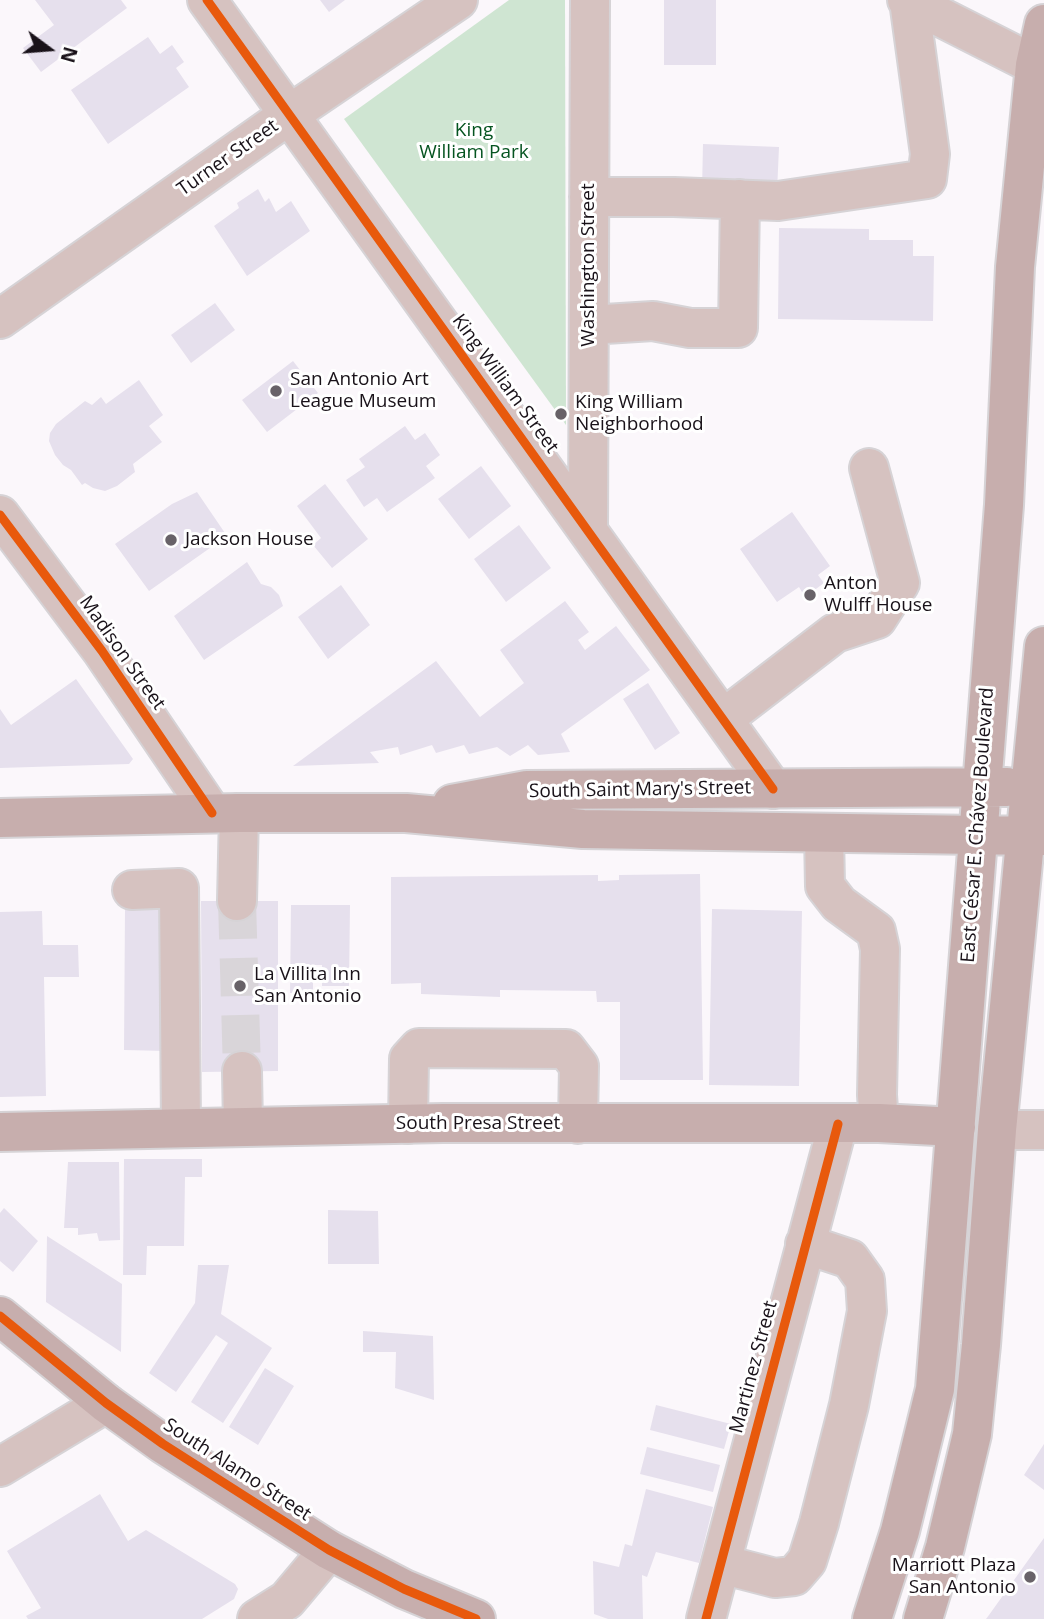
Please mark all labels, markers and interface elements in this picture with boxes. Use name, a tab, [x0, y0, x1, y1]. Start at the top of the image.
north arrow	[14, 14, 84, 84]
text: N	[55, 44, 84, 66]
street label: Turner Street	[173, 115, 283, 201]
park label: King William Park	[419, 120, 529, 164]
street label: Washington Street	[578, 183, 600, 347]
street label: King William Street	[447, 310, 563, 458]
place label: San Antonio Art League Museum	[290, 369, 436, 413]
marker: San Antonio Art League Museum	[268, 383, 284, 399]
place label: King William Neighborhood	[575, 392, 704, 436]
marker: King William Neighborhood	[553, 406, 569, 422]
place label: Jackson House	[185, 529, 314, 551]
marker: Jackson House	[163, 532, 179, 548]
place label: Anton Wulff House	[824, 573, 933, 617]
marker: Anton Wulff House	[802, 587, 818, 603]
street label: Madison Street	[74, 591, 170, 715]
street label: East César E. Chávez Boulevard	[957, 687, 999, 963]
street label: South Saint Mary's Street	[529, 777, 751, 803]
place label: La Villita Inn San Antonio	[254, 964, 361, 1008]
marker: La Villita Inn San Antonio	[232, 978, 248, 994]
street label: South Presa Street	[396, 1113, 560, 1135]
street label: Martinez Street	[725, 1298, 783, 1436]
street label: South Alamo Street	[159, 1414, 315, 1526]
place label: Marriott Plaza San Antonio	[892, 1555, 1016, 1599]
marker: Marriott Plaza San Antonio	[1022, 1569, 1038, 1585]

